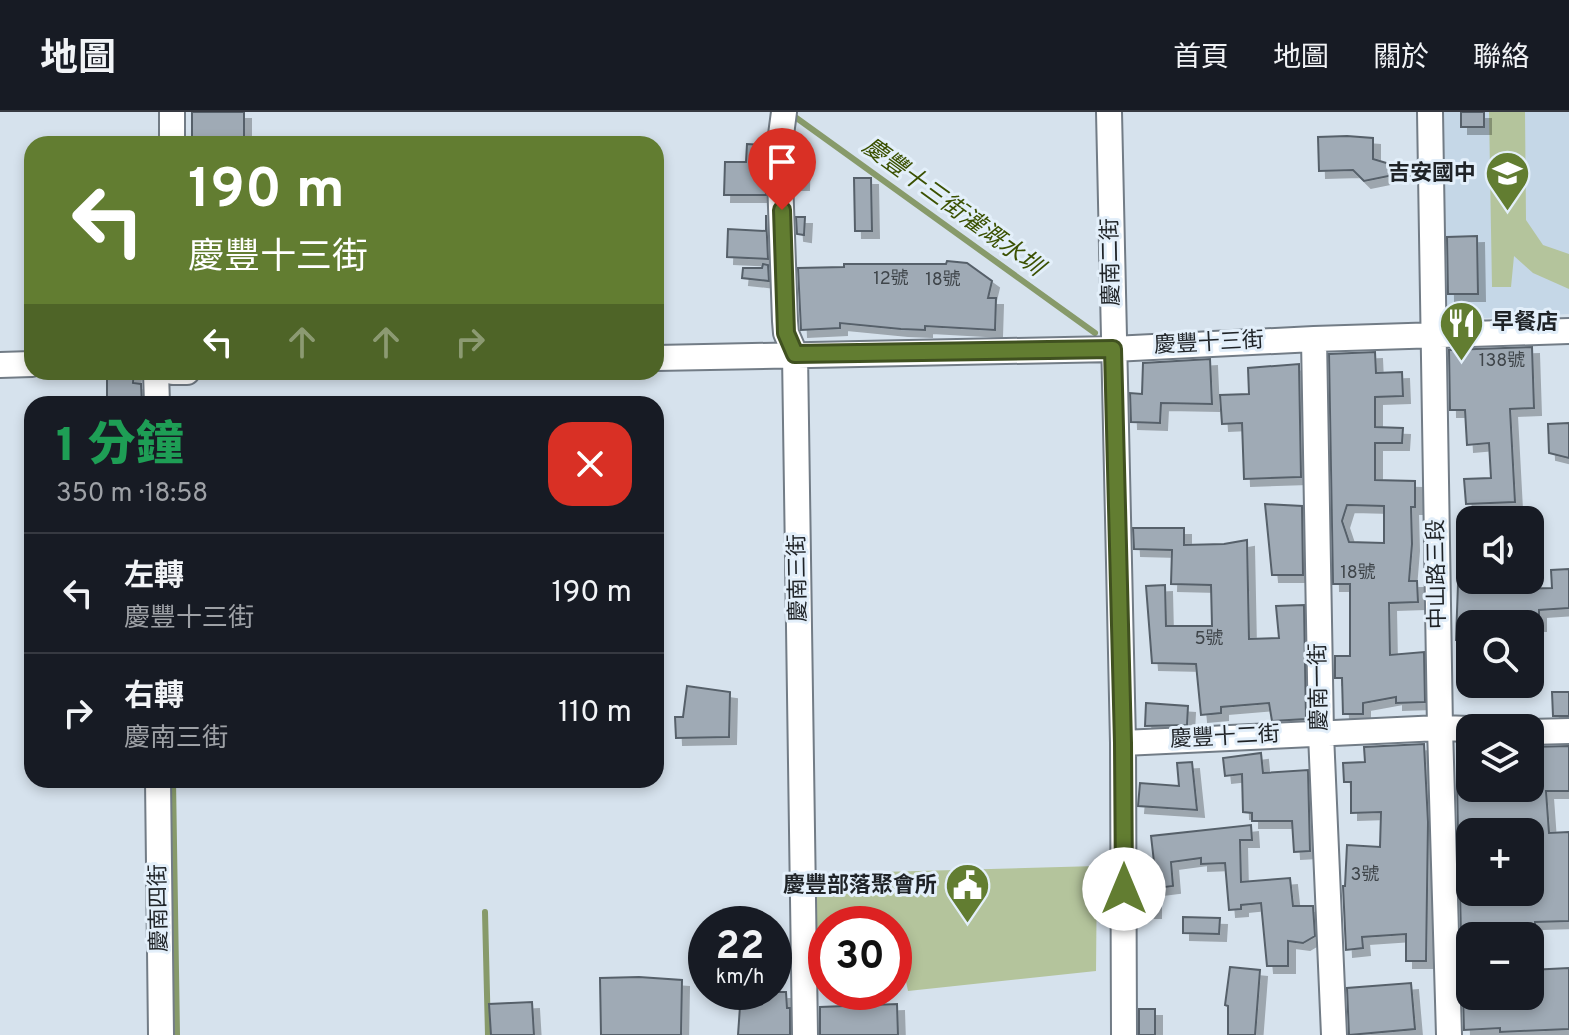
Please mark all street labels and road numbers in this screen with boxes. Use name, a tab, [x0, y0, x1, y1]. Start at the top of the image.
street label: 慶南二街	[1098, 218, 1126, 306]
street label: 慶豐十三街	[1153, 328, 1265, 360]
street label: 中山路三段	[1424, 519, 1452, 629]
street label: 慶南三街	[785, 534, 813, 622]
street label: 慶南一街	[1306, 643, 1334, 731]
street label: 慶豐十二街	[1169, 722, 1281, 754]
street label: 慶南四街	[146, 864, 174, 952]

